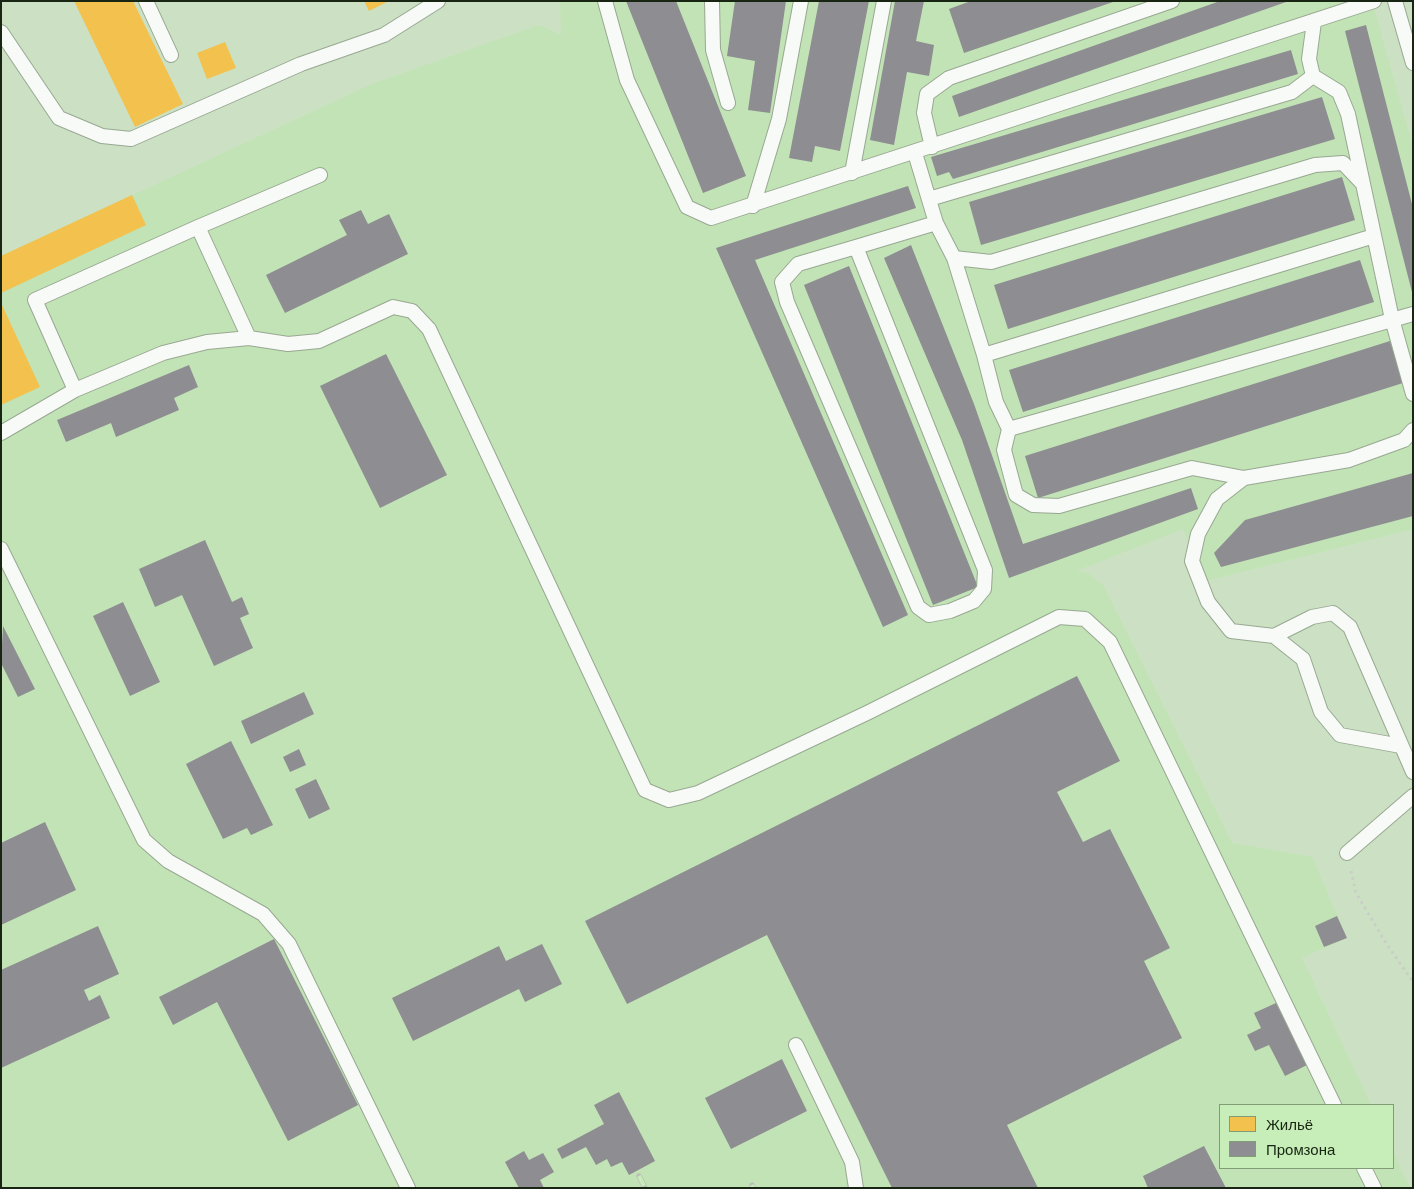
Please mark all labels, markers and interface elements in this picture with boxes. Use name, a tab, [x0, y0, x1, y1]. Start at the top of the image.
legend	[1219, 1104, 1394, 1169]
text: Жильё	[1266, 1115, 1313, 1133]
text: Промзона	[1266, 1140, 1335, 1158]

